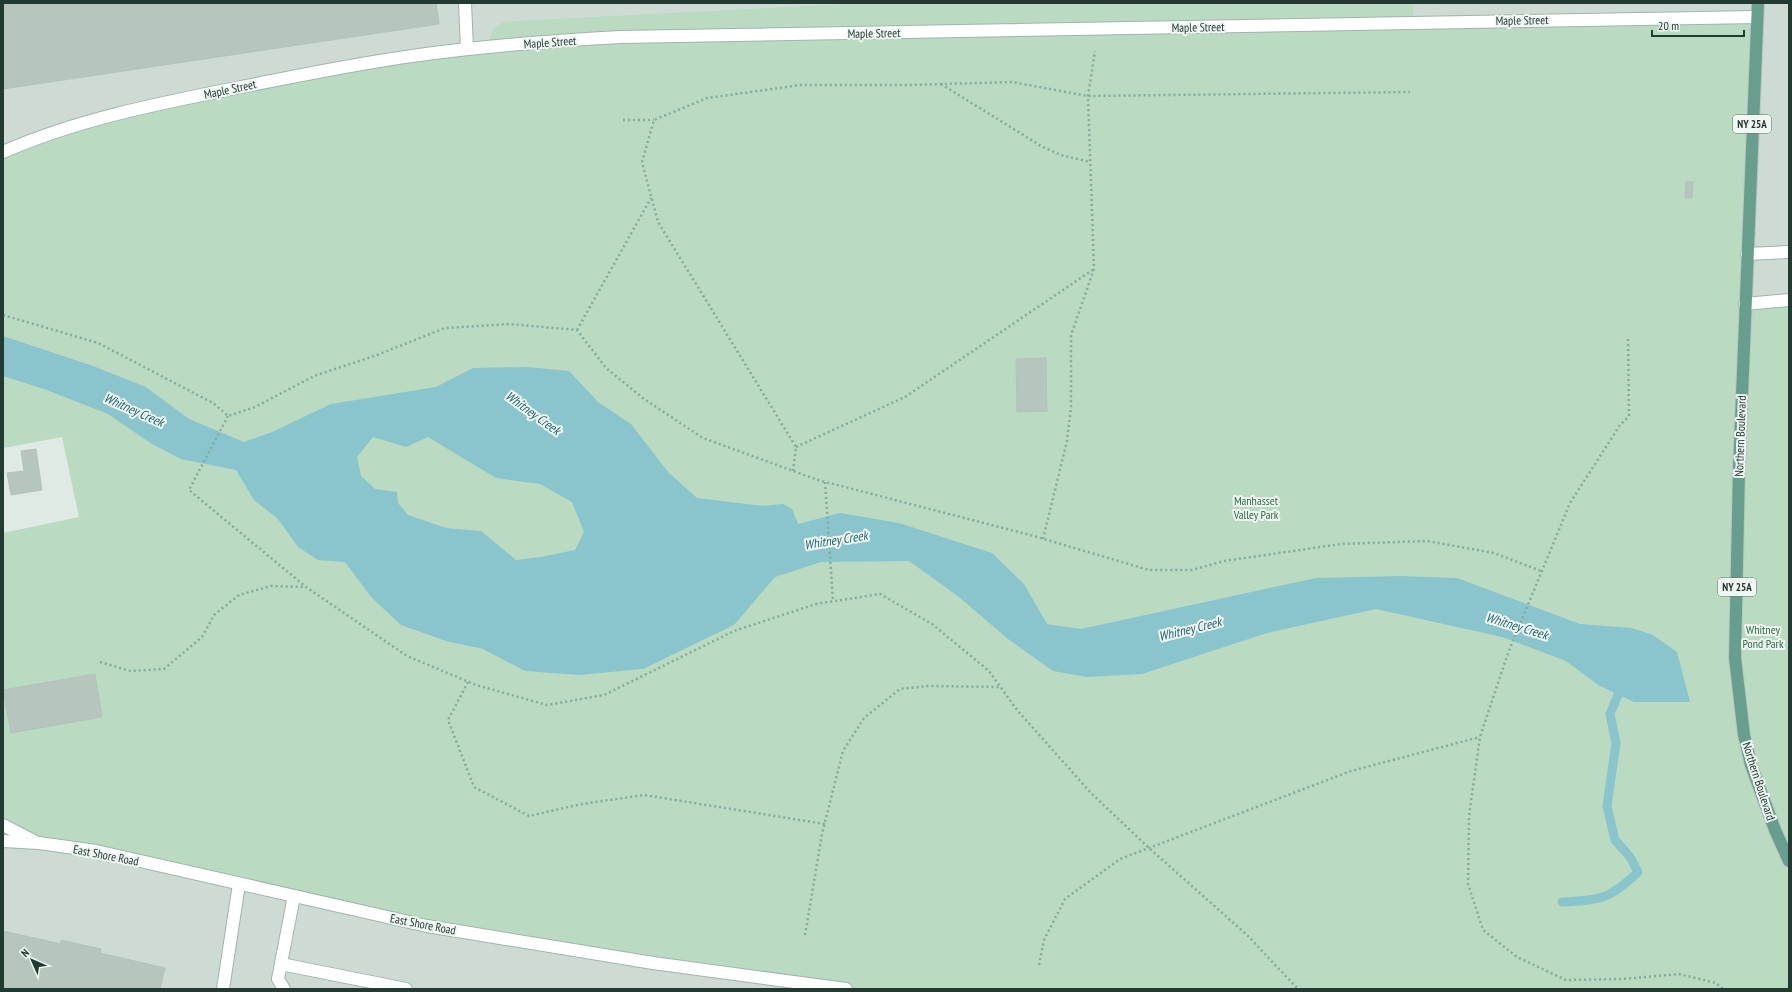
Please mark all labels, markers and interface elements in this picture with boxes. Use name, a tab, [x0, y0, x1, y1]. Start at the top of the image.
street label: Maple Street	[1495, 12, 1549, 28]
scale bar	[1652, 12, 1744, 38]
text: 20 m	[1658, 18, 1679, 33]
street label: Maple Street	[1171, 19, 1225, 35]
street label: Maple Street	[847, 25, 901, 41]
street label: Maple Street	[523, 33, 578, 51]
street label: Maple Street	[203, 76, 258, 102]
road number: NY 25A	[1733, 115, 1771, 133]
water label: Whitney Creek	[502, 387, 565, 440]
water label: Whitney Creek	[101, 389, 168, 432]
street label: Northern Boulevard	[1731, 395, 1749, 477]
park label: Manhasset Valley Park	[1233, 493, 1279, 522]
water label: Whitney Creek	[803, 526, 871, 553]
road number: NY 25A	[1718, 578, 1756, 596]
water label: Whitney Creek	[1484, 609, 1552, 644]
water label: Whitney Creek	[1157, 613, 1225, 645]
park label: Whitney Pond Park	[1742, 622, 1784, 651]
street label: Northern Boulevard	[1739, 740, 1779, 822]
street label: East Shore Road	[72, 841, 140, 869]
street label: East Shore Road	[389, 910, 457, 938]
north arrow	[12, 940, 52, 980]
text: N	[18, 946, 32, 960]

